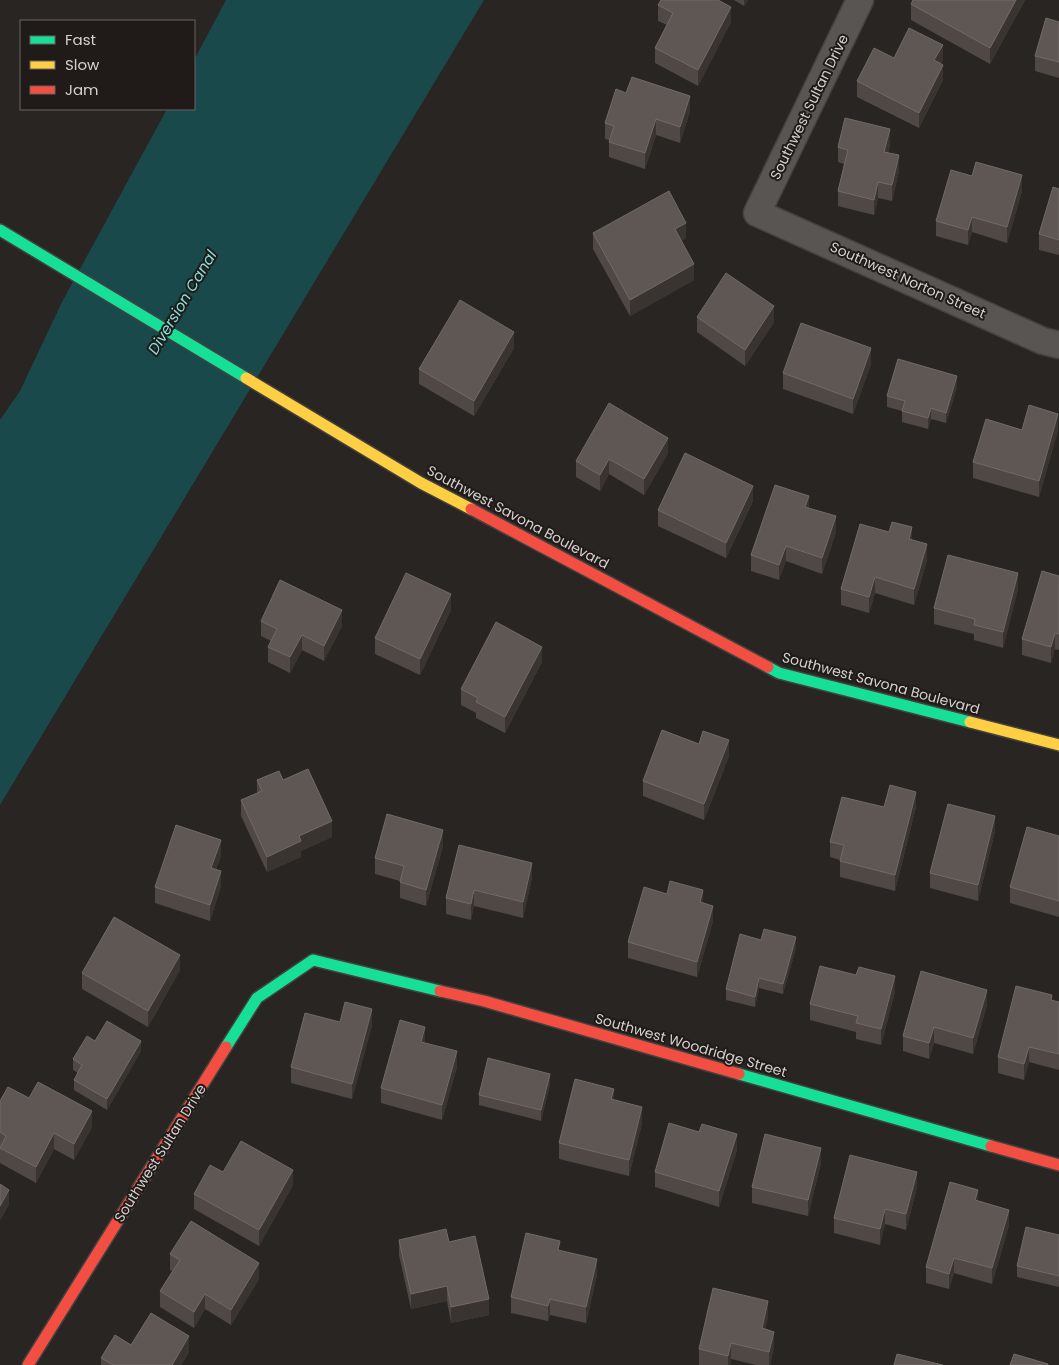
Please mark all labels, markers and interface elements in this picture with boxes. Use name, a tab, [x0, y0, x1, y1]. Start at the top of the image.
legend	[20, 20, 195, 110]
text: Fast	[65, 29, 96, 50]
street label: Southwest Sultan Drive	[765, 31, 853, 183]
text: Slow	[65, 54, 100, 75]
text: Jam	[65, 79, 99, 100]
street label: Southwest Norton Street	[827, 237, 989, 323]
water label: Diversion Canal	[143, 246, 222, 358]
street label: Southwest Savona Boulevard	[423, 460, 613, 574]
street label: Southwest Savona Boulevard	[780, 647, 982, 719]
street label: Southwest Woodridge Street	[593, 1008, 789, 1082]
street label: Southwest Sultan Drive	[109, 1080, 211, 1226]

